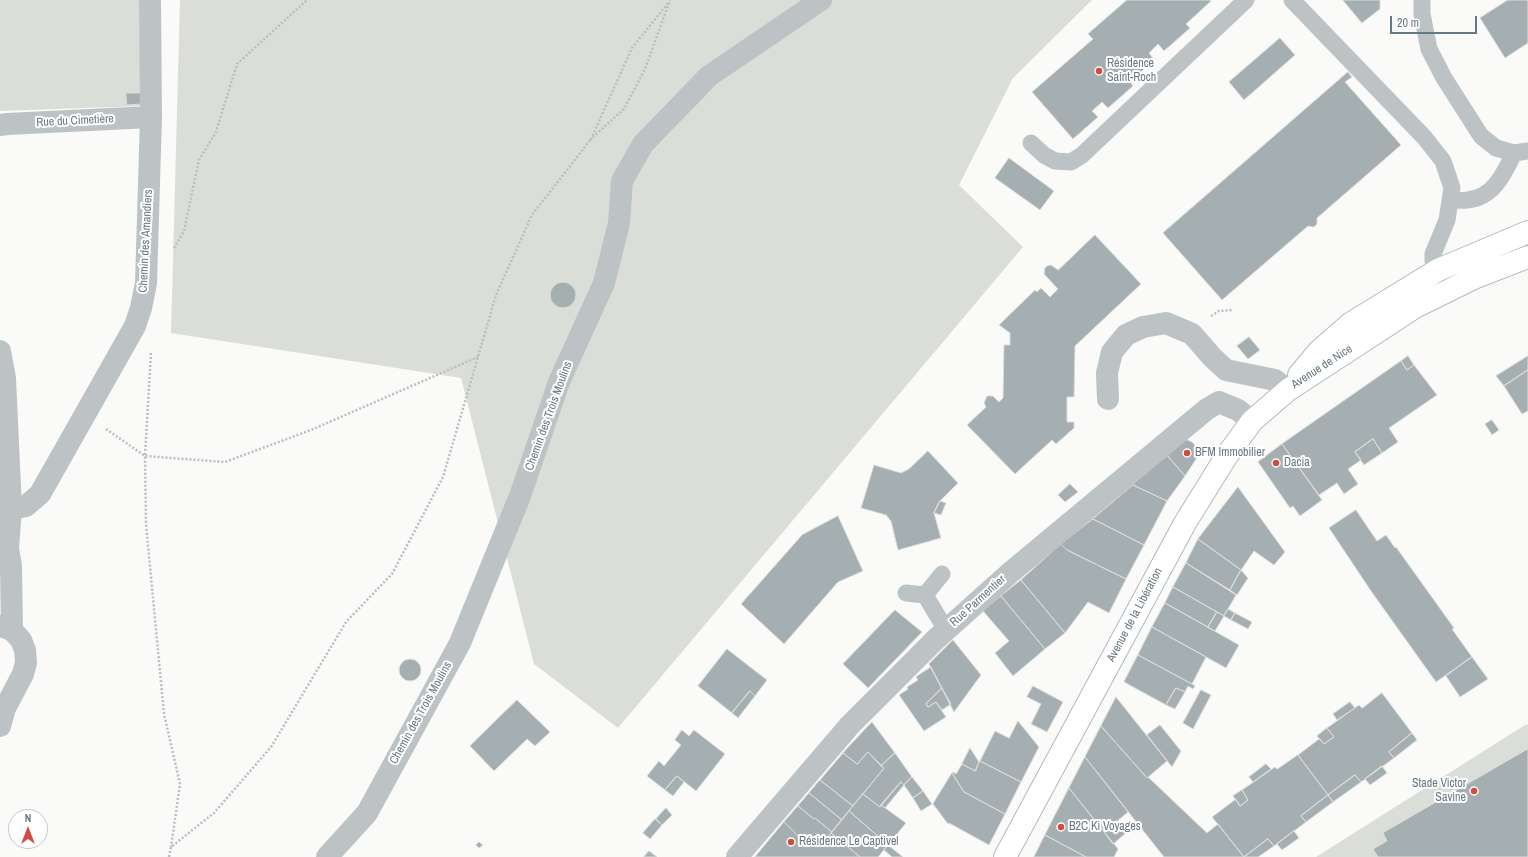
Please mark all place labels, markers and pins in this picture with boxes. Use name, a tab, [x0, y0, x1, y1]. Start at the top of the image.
place label: Résidence Saint-Roch	[1107, 57, 1156, 85]
marker: Résidence Saint-Roch	[1094, 66, 1104, 76]
place label: BFM Immobilier	[1195, 446, 1265, 460]
marker: BFM Immobilier	[1182, 448, 1192, 458]
place label: Dacia	[1284, 456, 1310, 470]
marker: Dacia	[1271, 458, 1281, 468]
place label: Stade Victor Savine	[1412, 777, 1466, 805]
marker: Stade Victor Savine	[1469, 786, 1479, 796]
place label: B2C Ki Voyages	[1069, 820, 1141, 834]
marker: B2C Ki Voyages	[1056, 822, 1066, 832]
place label: Résidence Le Captivel	[799, 835, 899, 849]
marker: Résidence Le Captivel	[786, 837, 796, 847]

